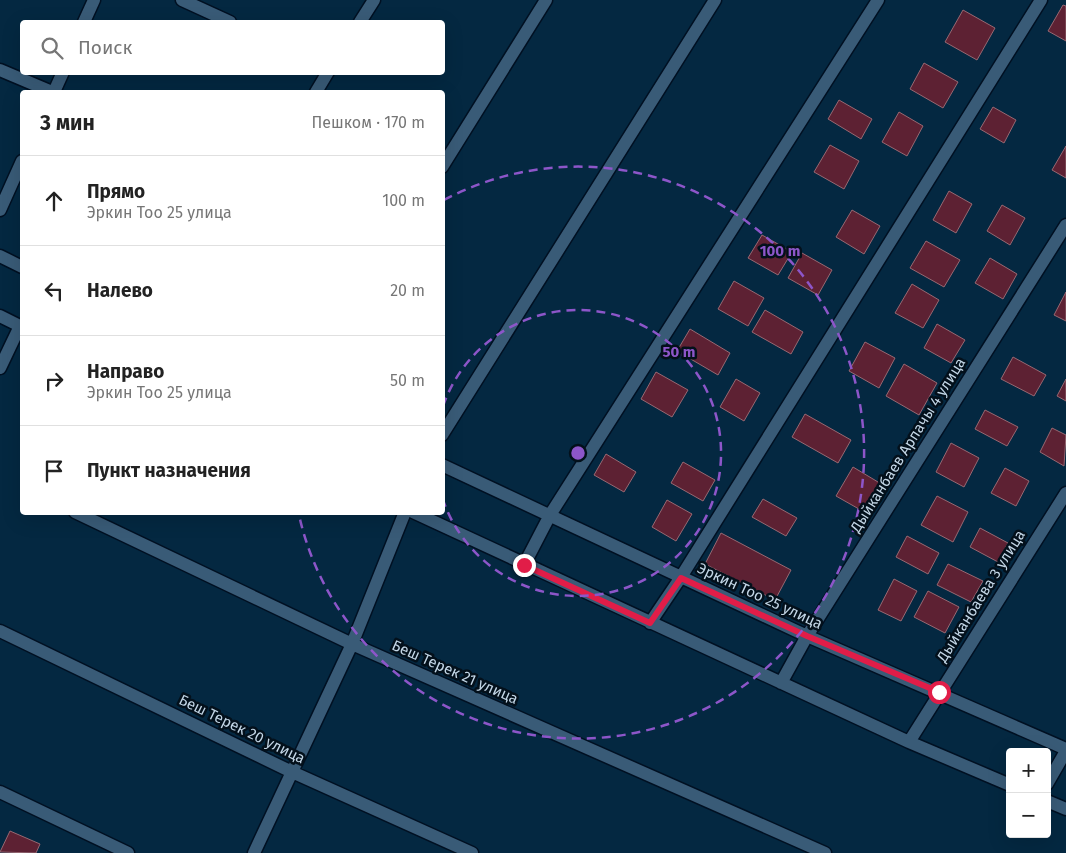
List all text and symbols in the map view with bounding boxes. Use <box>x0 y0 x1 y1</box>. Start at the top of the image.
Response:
search box <box>20 20 445 75</box>
icon: search <box>38 34 66 62</box>
text: Поиск <box>78 36 132 59</box>
text: 3 мин <box>40 110 95 136</box>
text: Пешком · 170 m <box>311 113 425 132</box>
text: Прямо <box>87 180 145 203</box>
icon: ahead <box>40 187 68 215</box>
text: 100 m <box>382 191 425 210</box>
text: Эркин Тоо 25 улица <box>87 203 232 222</box>
text: 100 m <box>760 242 800 260</box>
icon: left <box>40 277 68 305</box>
text: Налево <box>87 279 153 302</box>
text: 20 m <box>390 281 425 300</box>
text: 50 m <box>662 343 696 361</box>
street label: Дыйканбаев Арпачы 4 улица <box>846 354 969 537</box>
text: Направо <box>87 360 164 383</box>
icon: right <box>40 367 68 395</box>
text: 50 m <box>390 371 425 390</box>
text: Эркин Тоо 25 улица <box>87 383 232 402</box>
centre of rings <box>569 444 587 462</box>
icon: arrive <box>40 457 68 485</box>
text: Пункт назначения <box>87 459 251 482</box>
street label: Дыйканбаева 3 улица <box>932 527 1029 666</box>
route end <box>513 554 536 577</box>
street label: Эркин Тоо 25 улица <box>695 559 825 633</box>
street label: Беш Терек 21 улица <box>389 636 521 708</box>
route start <box>928 681 951 704</box>
street label: Беш Терек 20 улица <box>176 691 308 767</box>
map controls <box>1006 748 1051 838</box>
button: + <box>1006 748 1051 793</box>
button: − <box>1006 793 1051 838</box>

